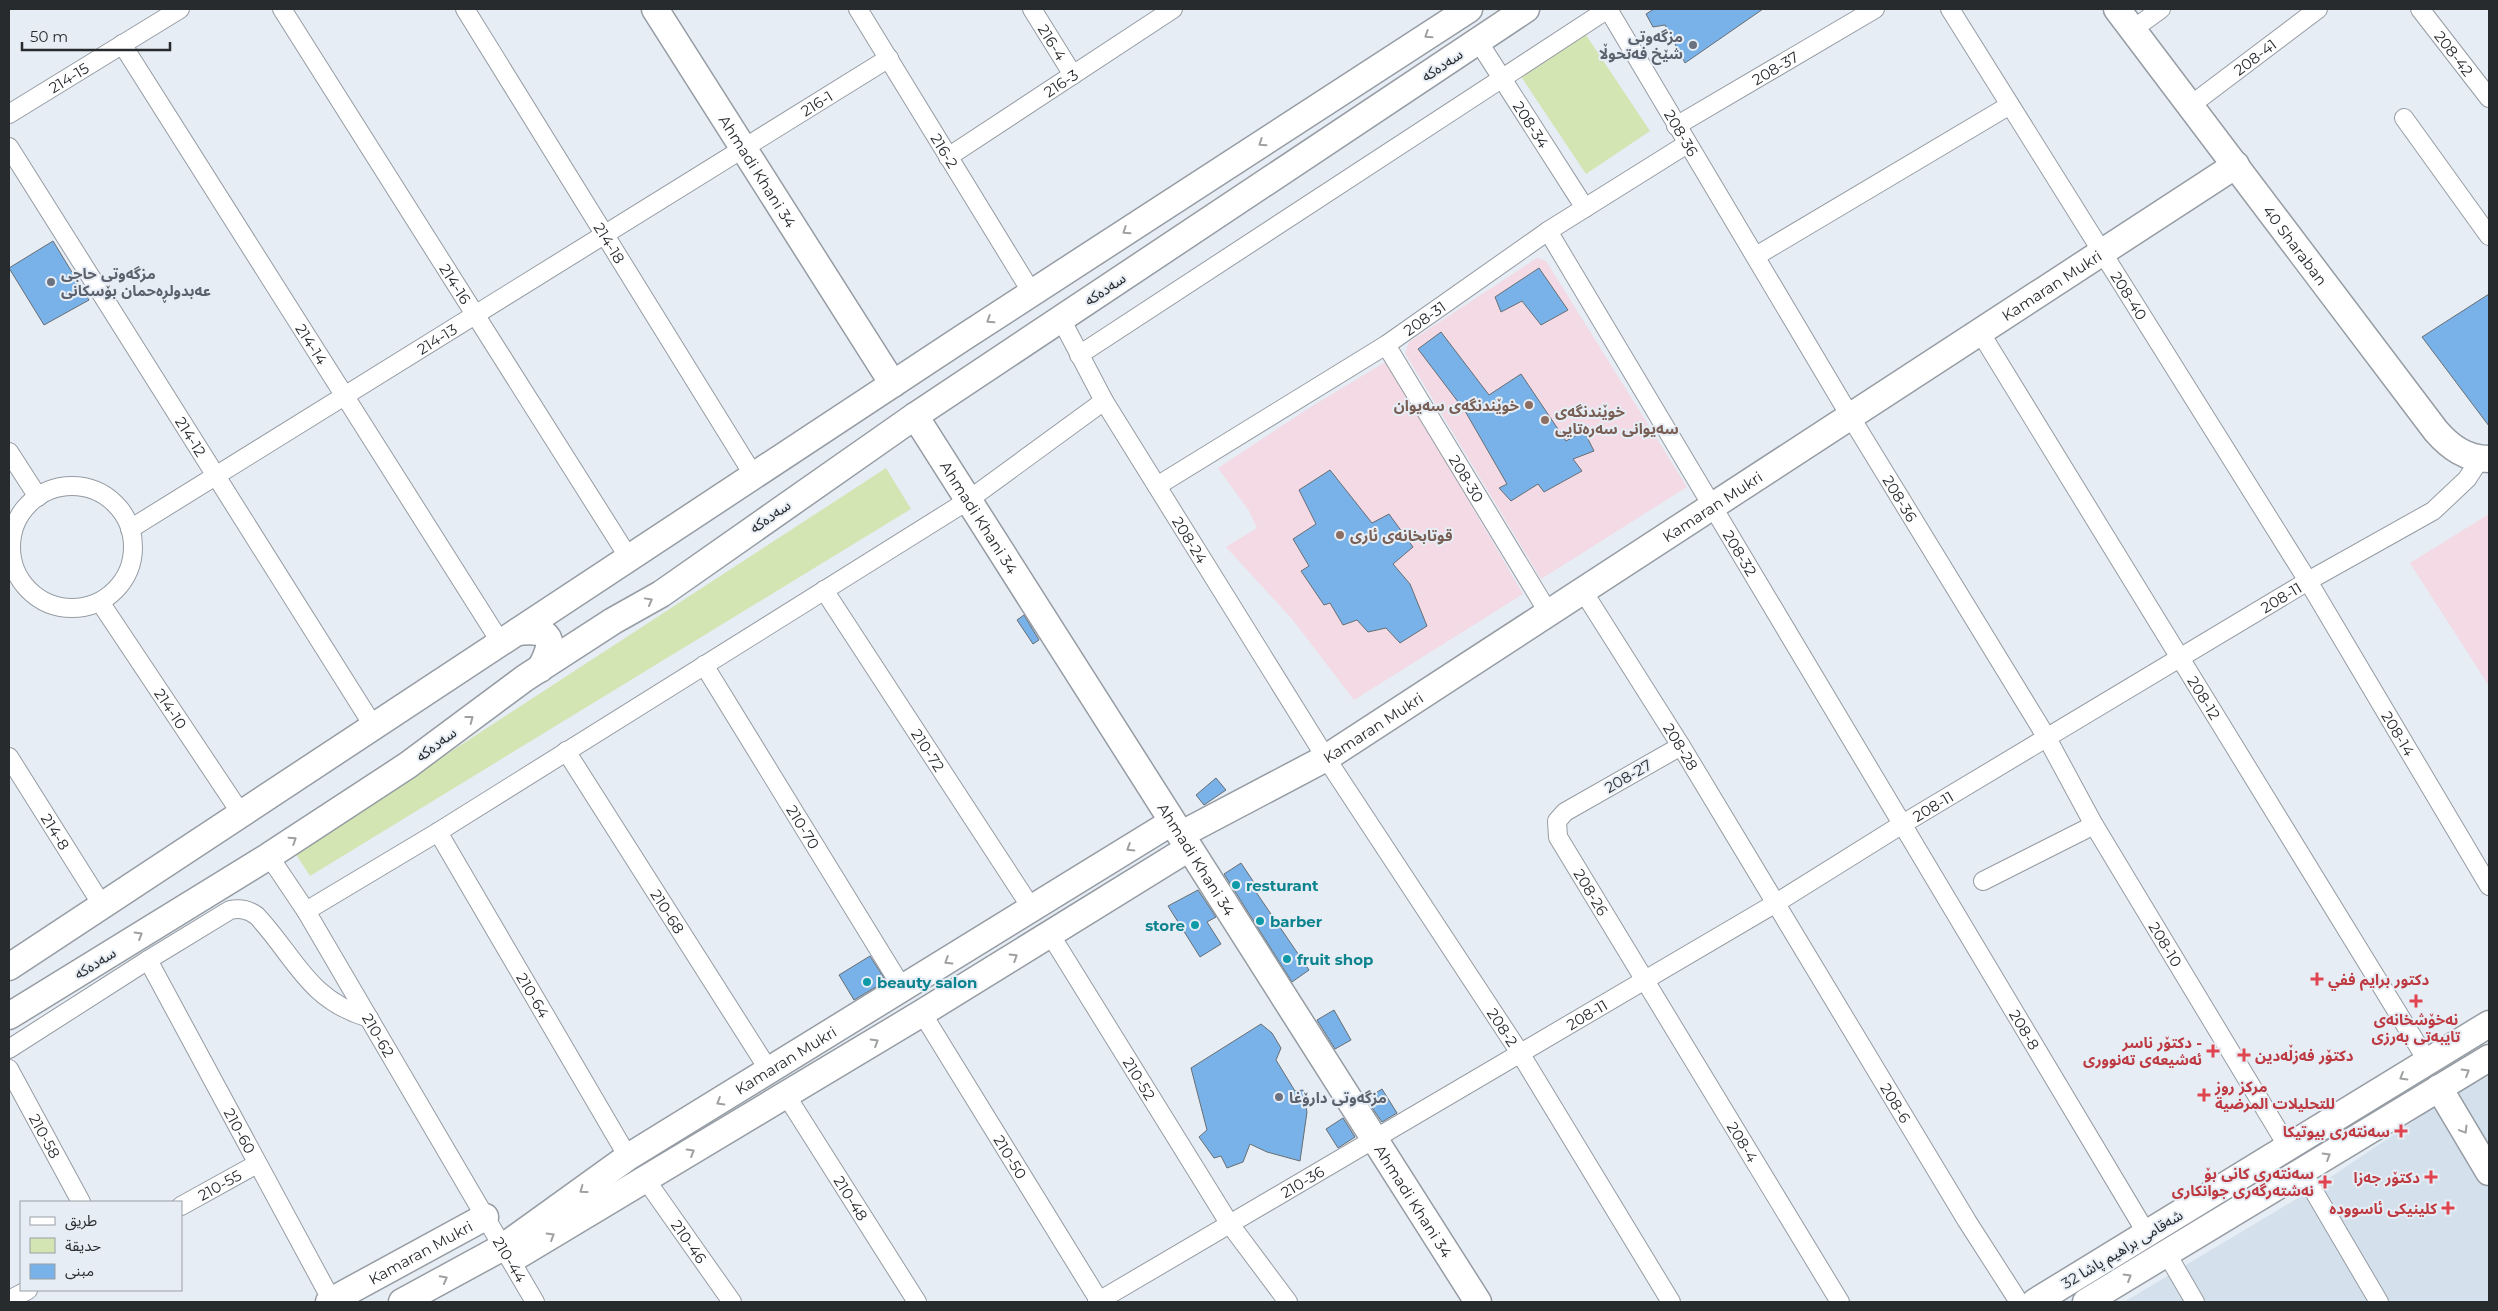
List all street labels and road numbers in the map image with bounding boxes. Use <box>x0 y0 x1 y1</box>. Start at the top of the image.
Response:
street label: 216-4 <box>1034 21 1071 64</box>
street label: 208-42 <box>2431 27 2478 80</box>
street label: 208-41 <box>2230 34 2280 79</box>
street label: سەدەکە <box>1418 44 1466 86</box>
street label: 208-37 <box>1749 47 1802 89</box>
street label: 214-15 <box>45 58 92 97</box>
street label: 216-3 <box>1040 65 1081 101</box>
street label: 216-1 <box>797 86 836 120</box>
street label: 208-34 <box>1509 97 1553 151</box>
street label: 208-36 <box>1660 106 1703 160</box>
street label: Ahmadi Khani 34 <box>715 111 801 231</box>
street label: 216-2 <box>927 130 963 171</box>
street label: 40 Sharaban <box>2259 201 2332 289</box>
street label: 214-18 <box>590 219 630 267</box>
street label: Kamaran Mukri <box>1998 246 2105 325</box>
street label: 214-16 <box>436 260 475 307</box>
street label: سەدەکە <box>1081 268 1129 310</box>
street label: 208-40 <box>2107 268 2152 323</box>
street label: 208-31 <box>1400 297 1449 339</box>
street label: 214-13 <box>413 319 460 358</box>
street label: 214-14 <box>292 320 332 368</box>
street label: 214-12 <box>172 413 211 460</box>
street label: 208-30 <box>1445 451 1489 506</box>
street label: Ahmadi Khani 34 <box>936 457 1022 577</box>
street label: Kamaran Mukri <box>1659 467 1766 546</box>
street label: 208-36 <box>1879 472 1922 525</box>
street label: سەدەکە <box>746 495 794 537</box>
street label: 208-24 <box>1169 513 1212 567</box>
street label: 208-32 <box>1719 526 1761 579</box>
street label: 208-11 <box>2257 578 2305 617</box>
street label: 208-12 <box>2184 672 2225 723</box>
street label: 214-10 <box>151 685 191 732</box>
street label: Kamaran Mukri <box>1319 688 1427 767</box>
street label: 208-14 <box>2378 708 2419 759</box>
street label: 208-28 <box>1659 720 1703 774</box>
street label: سەدەکە <box>412 723 460 765</box>
street label: 210-72 <box>908 725 949 775</box>
street label: 208-27 <box>1601 755 1655 797</box>
street label: 208-11 <box>1909 786 1957 825</box>
street label: Ahmadi Khani 34 <box>1154 799 1239 919</box>
street label: 210-70 <box>783 801 824 852</box>
street label: 214-8 <box>37 810 74 853</box>
street label: 208-26 <box>1570 865 1613 919</box>
street label: 210-68 <box>647 886 689 937</box>
street label: 208-10 <box>2145 918 2187 970</box>
street label: سەدەکە <box>71 943 120 983</box>
street label: 210-64 <box>513 969 554 1021</box>
street label: 208-11 <box>1563 995 1611 1034</box>
street label: 208-2 <box>1483 1004 1522 1050</box>
street label: 208-8 <box>2006 1006 2044 1053</box>
street label: 210-62 <box>358 1010 399 1060</box>
street label: Kamaran Mukri <box>731 1022 840 1098</box>
street label: 210-52 <box>1119 1054 1160 1103</box>
street label: 208-6 <box>1877 1080 1915 1126</box>
street label: 210-60 <box>220 1105 260 1157</box>
street label: 210-58 <box>25 1110 65 1161</box>
street label: 208-4 <box>1723 1118 1762 1166</box>
street label: 210-50 <box>990 1131 1031 1182</box>
street label: Ahmadi Khani 34 <box>1371 1141 1457 1261</box>
street label: 210-36 <box>1277 1161 1327 1202</box>
street label: 210-55 <box>194 1165 245 1204</box>
street label: 210-48 <box>830 1172 873 1224</box>
street label: شەقامی براهیم پاشا 32 <box>2058 1205 2187 1295</box>
street label: Kamaran Mukri <box>365 1216 476 1288</box>
street label: 210-46 <box>667 1216 711 1267</box>
street label: 210-44 <box>489 1233 531 1286</box>

